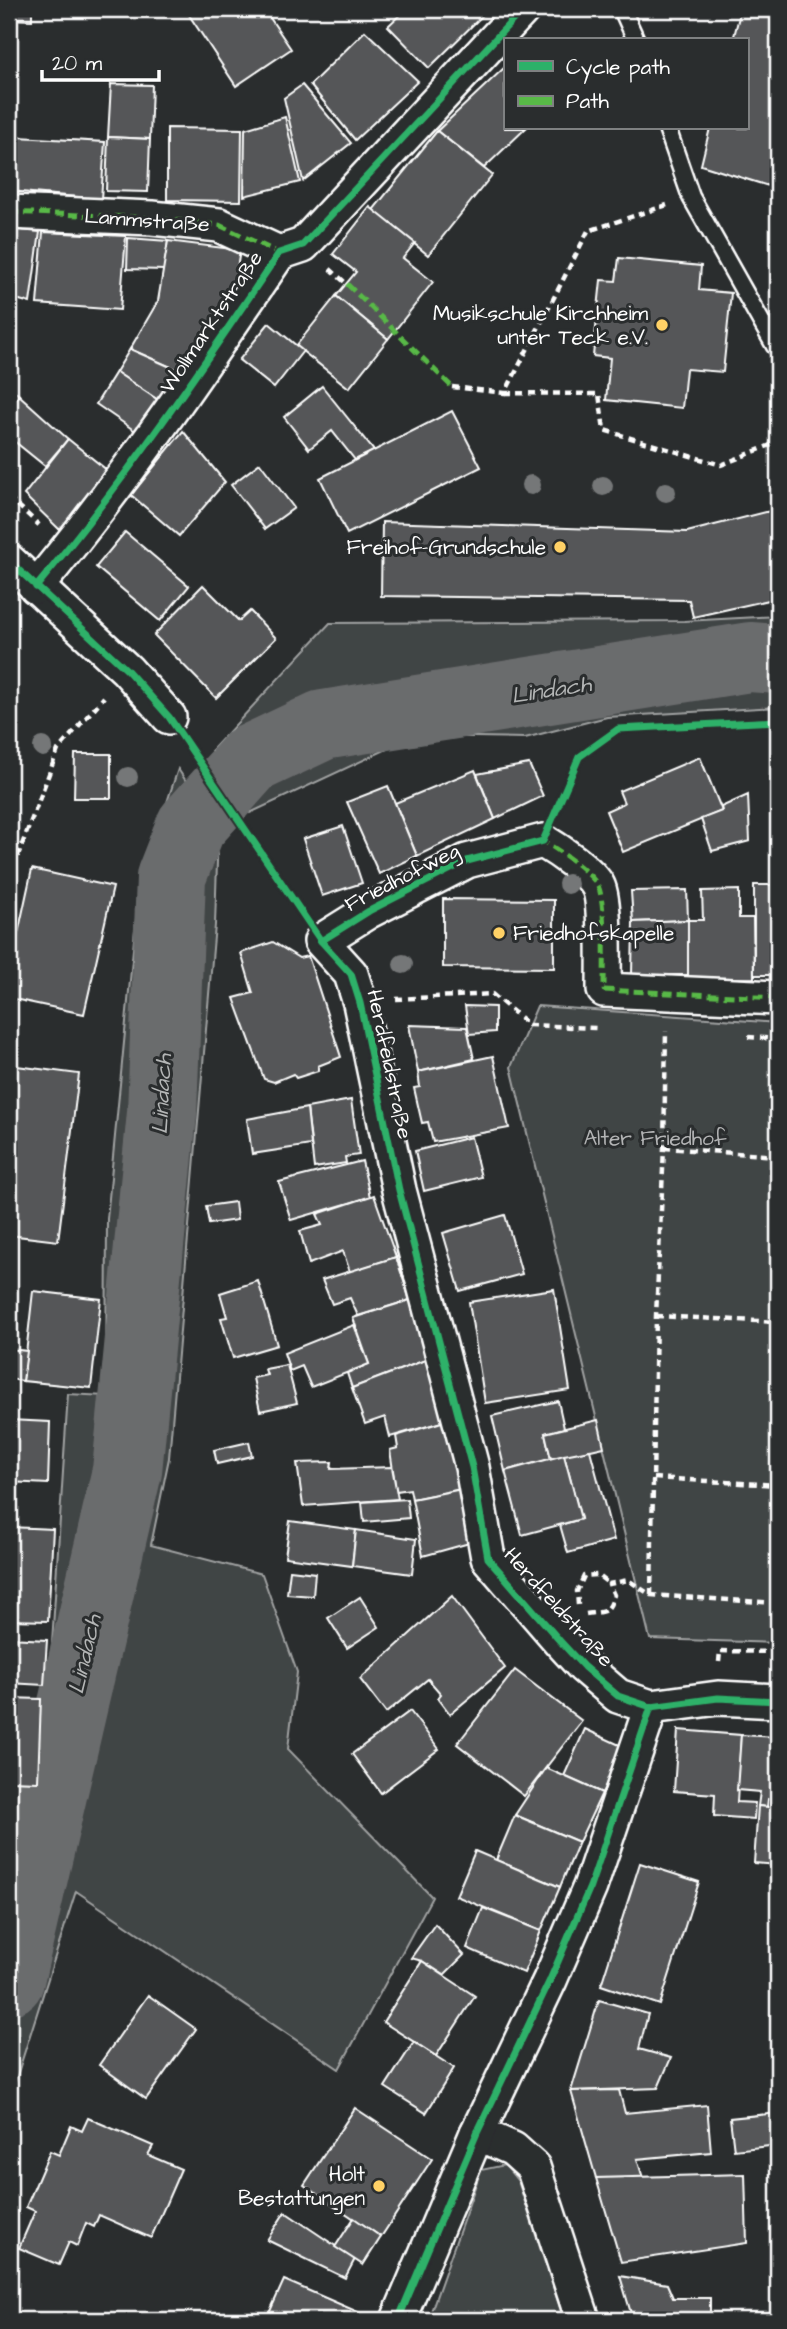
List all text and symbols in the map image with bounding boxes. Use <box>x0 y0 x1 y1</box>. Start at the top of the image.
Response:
scale bar <box>42 38 159 82</box>
legend <box>504 38 748 130</box>
text: 20 m <box>52 49 103 78</box>
text: Cycle path <box>566 53 671 84</box>
text: Path <box>566 87 610 116</box>
street label: Lammstraße <box>83 202 211 239</box>
street label: Wollmarktstraße <box>153 245 270 399</box>
place label: Musikschule Kirchheim unter Teck e.V. <box>433 299 649 352</box>
marker: Musikschule Kirchheim unter Teck e.V. <box>654 317 670 333</box>
place label: Freihof-Grundschule <box>347 533 546 562</box>
marker: Freihof-Grundschule <box>552 539 568 555</box>
water label: Lindach <box>509 668 595 712</box>
street label: Friedhofweg <box>340 836 466 921</box>
place label: Friedhofskapelle <box>513 919 674 949</box>
marker: Friedhofskapelle <box>491 925 507 941</box>
street label: Herdfeldstraße <box>360 987 419 1141</box>
water label: Lindach <box>144 1051 180 1135</box>
park label: Alter Friedhof <box>584 1124 727 1153</box>
street label: Herdfeldstraße <box>497 1541 620 1673</box>
water label: Lindach <box>60 1610 110 1697</box>
place label: Holt Bestattungen <box>238 2160 366 2215</box>
marker: Holt Bestattungen <box>371 2178 387 2194</box>

